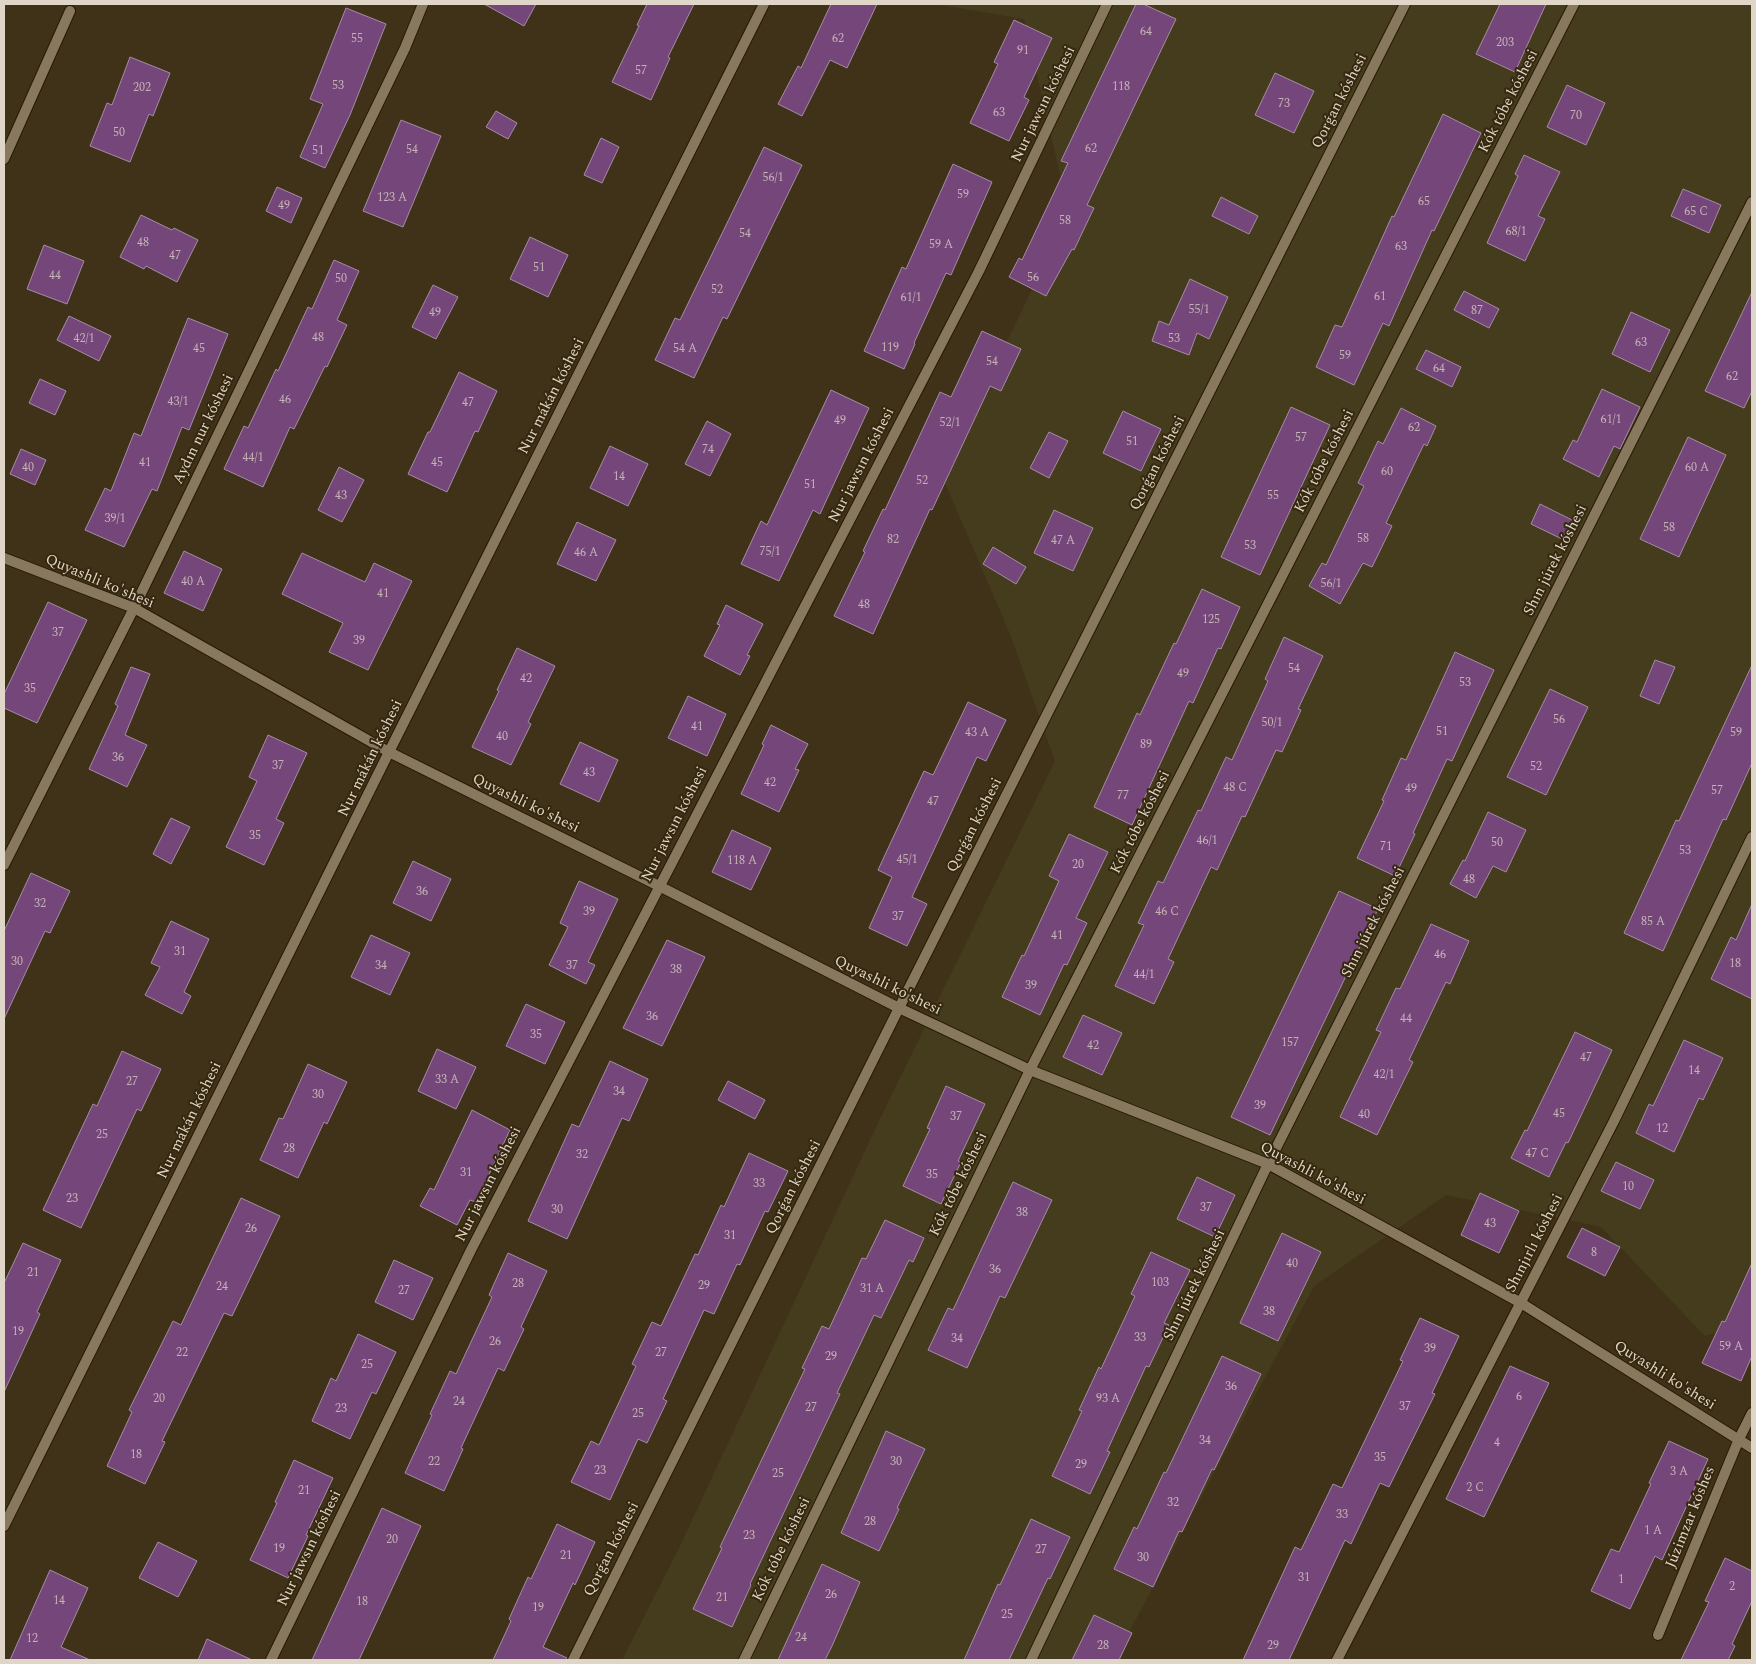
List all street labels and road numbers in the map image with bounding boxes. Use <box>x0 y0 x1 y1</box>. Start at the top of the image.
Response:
street label: Nur jawsın kóshesi <box>1005 42 1081 166</box>
street label: Kók tóbe kóshesi <box>1472 45 1544 157</box>
street label: Qorǵan kóshesi <box>1305 50 1373 152</box>
street label: Nur mákán kóshesi <box>512 334 590 458</box>
street label: Aydın nur kóshesi <box>166 370 240 488</box>
street label: Nur jawsın kóshesi <box>822 403 900 527</box>
street label: Kók tóbe kóshesi <box>1288 405 1360 517</box>
street label: Qorǵan kóshesi <box>1123 412 1191 514</box>
street label: Shın júrek kóshesi <box>1517 500 1593 620</box>
street label: Quyashli ko'shesi <box>42 548 158 614</box>
street label: Nur mákán kóshesi <box>332 695 408 821</box>
street label: Nur jawsın kóshesi <box>635 762 713 886</box>
street label: Kók tóbe kóshesi <box>1104 766 1176 878</box>
street label: Quyashli ko'shesi <box>469 767 583 839</box>
street label: Qorǵan kóshesi <box>940 774 1008 876</box>
street label: Shın júrek kóshesi <box>1335 862 1411 982</box>
street label: Quyashli ko'shesi <box>831 949 945 1021</box>
street label: Nur mákán kóshesi <box>151 1057 227 1183</box>
street label: Nur jawsın kóshesi <box>449 1122 527 1246</box>
street label: Kók tóbe kóshesi <box>923 1128 993 1240</box>
street label: Quyashli ko'shesi <box>1256 1135 1370 1211</box>
street label: Qorǵan kóshesi <box>759 1136 827 1238</box>
street label: Shınjırlı kóshesi <box>1499 1190 1569 1296</box>
street label: Shın júrek kóshesi <box>1157 1225 1231 1345</box>
street label: Quyashli ko'shesi <box>1609 1334 1721 1416</box>
street label: Júzimzar kóshes <box>1659 1463 1721 1571</box>
street label: Nur jawsın kóshesi <box>271 1486 347 1610</box>
street label: Kók tóbe kóshesi <box>746 1493 816 1605</box>
street label: Qorǵan kóshesi <box>577 1498 645 1600</box>

